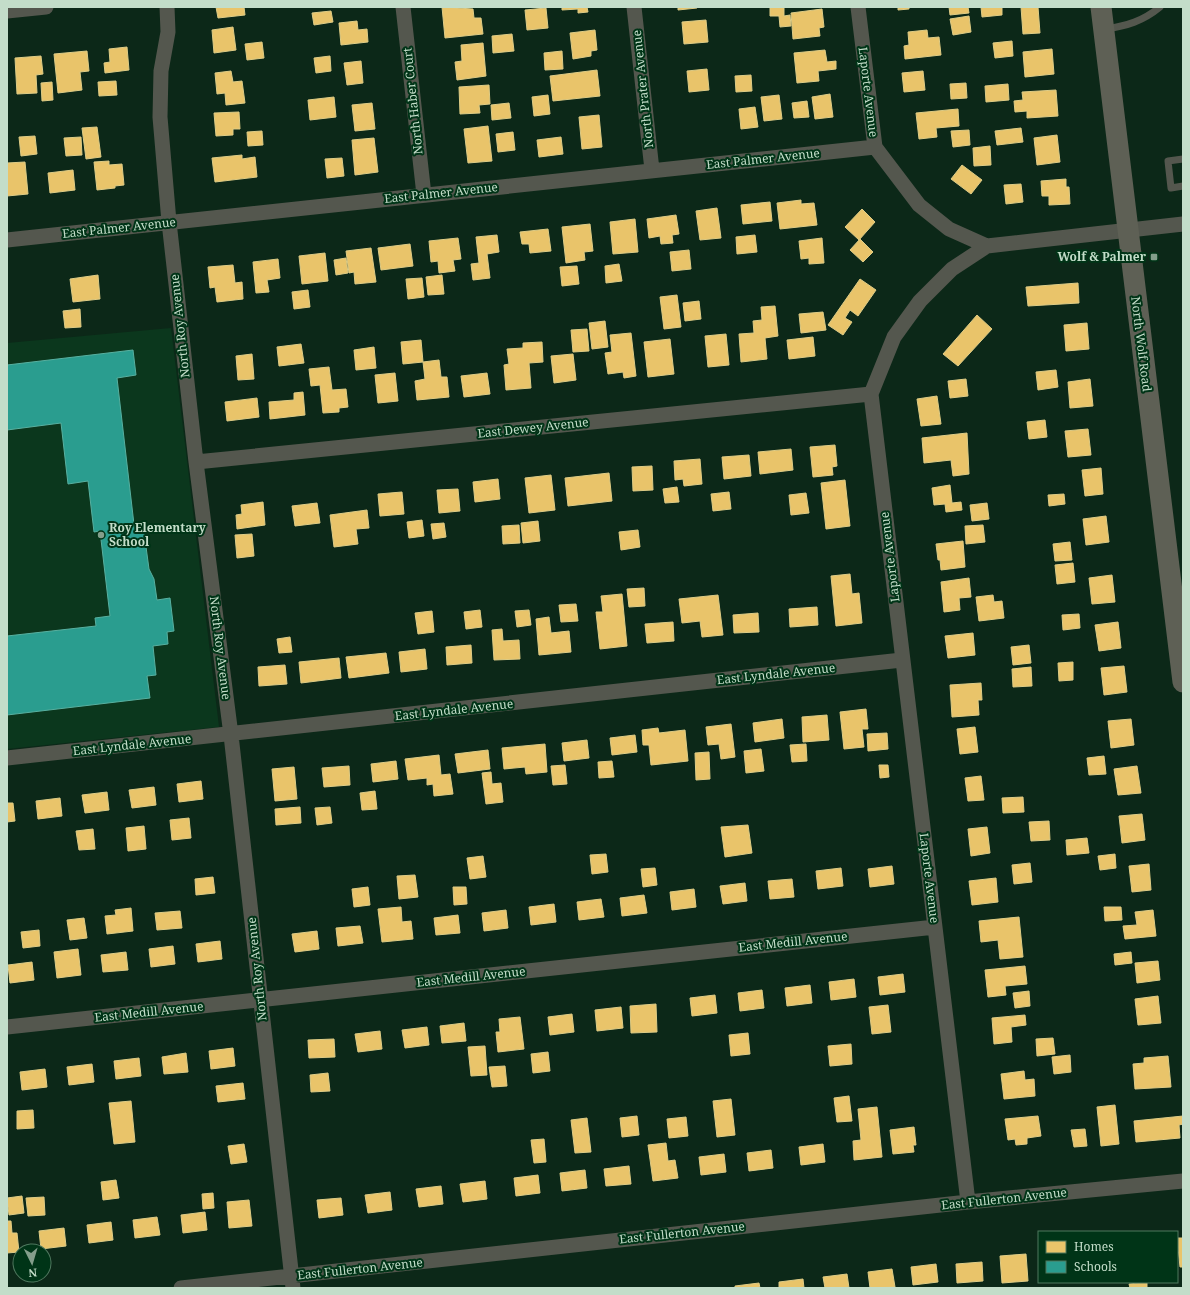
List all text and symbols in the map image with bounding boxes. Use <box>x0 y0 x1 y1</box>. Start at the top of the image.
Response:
street label: North Prater Avenue <box>628 29 657 149</box>
street label: Laporte Avenue <box>855 46 882 138</box>
street label: North Haber Court <box>398 47 427 155</box>
street label: East Palmer Avenue <box>705 144 821 173</box>
street label: East Palmer Avenue <box>383 178 499 207</box>
street label: East Palmer Avenue <box>61 213 177 242</box>
place label: Wolf & Palmer <box>1058 248 1147 265</box>
marker: Wolf & Palmer <box>1149 252 1159 262</box>
street label: North Roy Avenue <box>166 273 193 379</box>
street label: North Wolf Road <box>1127 295 1156 393</box>
street label: East Dewey Avenue <box>477 413 589 442</box>
street label: Laporte Avenue <box>876 511 903 603</box>
place label: Roy Elementary School <box>109 519 206 550</box>
marker: Roy Elementary School <box>96 530 106 540</box>
street label: North Roy Avenue <box>206 595 235 701</box>
street label: East Lyndale Avenue <box>716 659 836 688</box>
street label: East Lyndale Avenue <box>394 695 514 724</box>
street label: East Lyndale Avenue <box>72 730 192 759</box>
street label: Laporte Avenue <box>916 832 943 924</box>
street label: North Roy Avenue <box>243 916 270 1022</box>
street label: East Medill Avenue <box>738 927 848 956</box>
street label: East Medill Avenue <box>416 962 526 991</box>
street label: East Medill Avenue <box>94 997 204 1026</box>
street label: East Fullerton Avenue <box>940 1183 1068 1214</box>
street label: East Fullerton Avenue <box>618 1217 746 1248</box>
legend <box>1038 1231 1178 1283</box>
text: Homes <box>1074 1238 1114 1255</box>
north arrow <box>12 1243 52 1283</box>
street label: East Fullerton Avenue <box>296 1253 424 1284</box>
text: Schools <box>1074 1258 1117 1275</box>
text: N <box>28 1266 38 1281</box>

